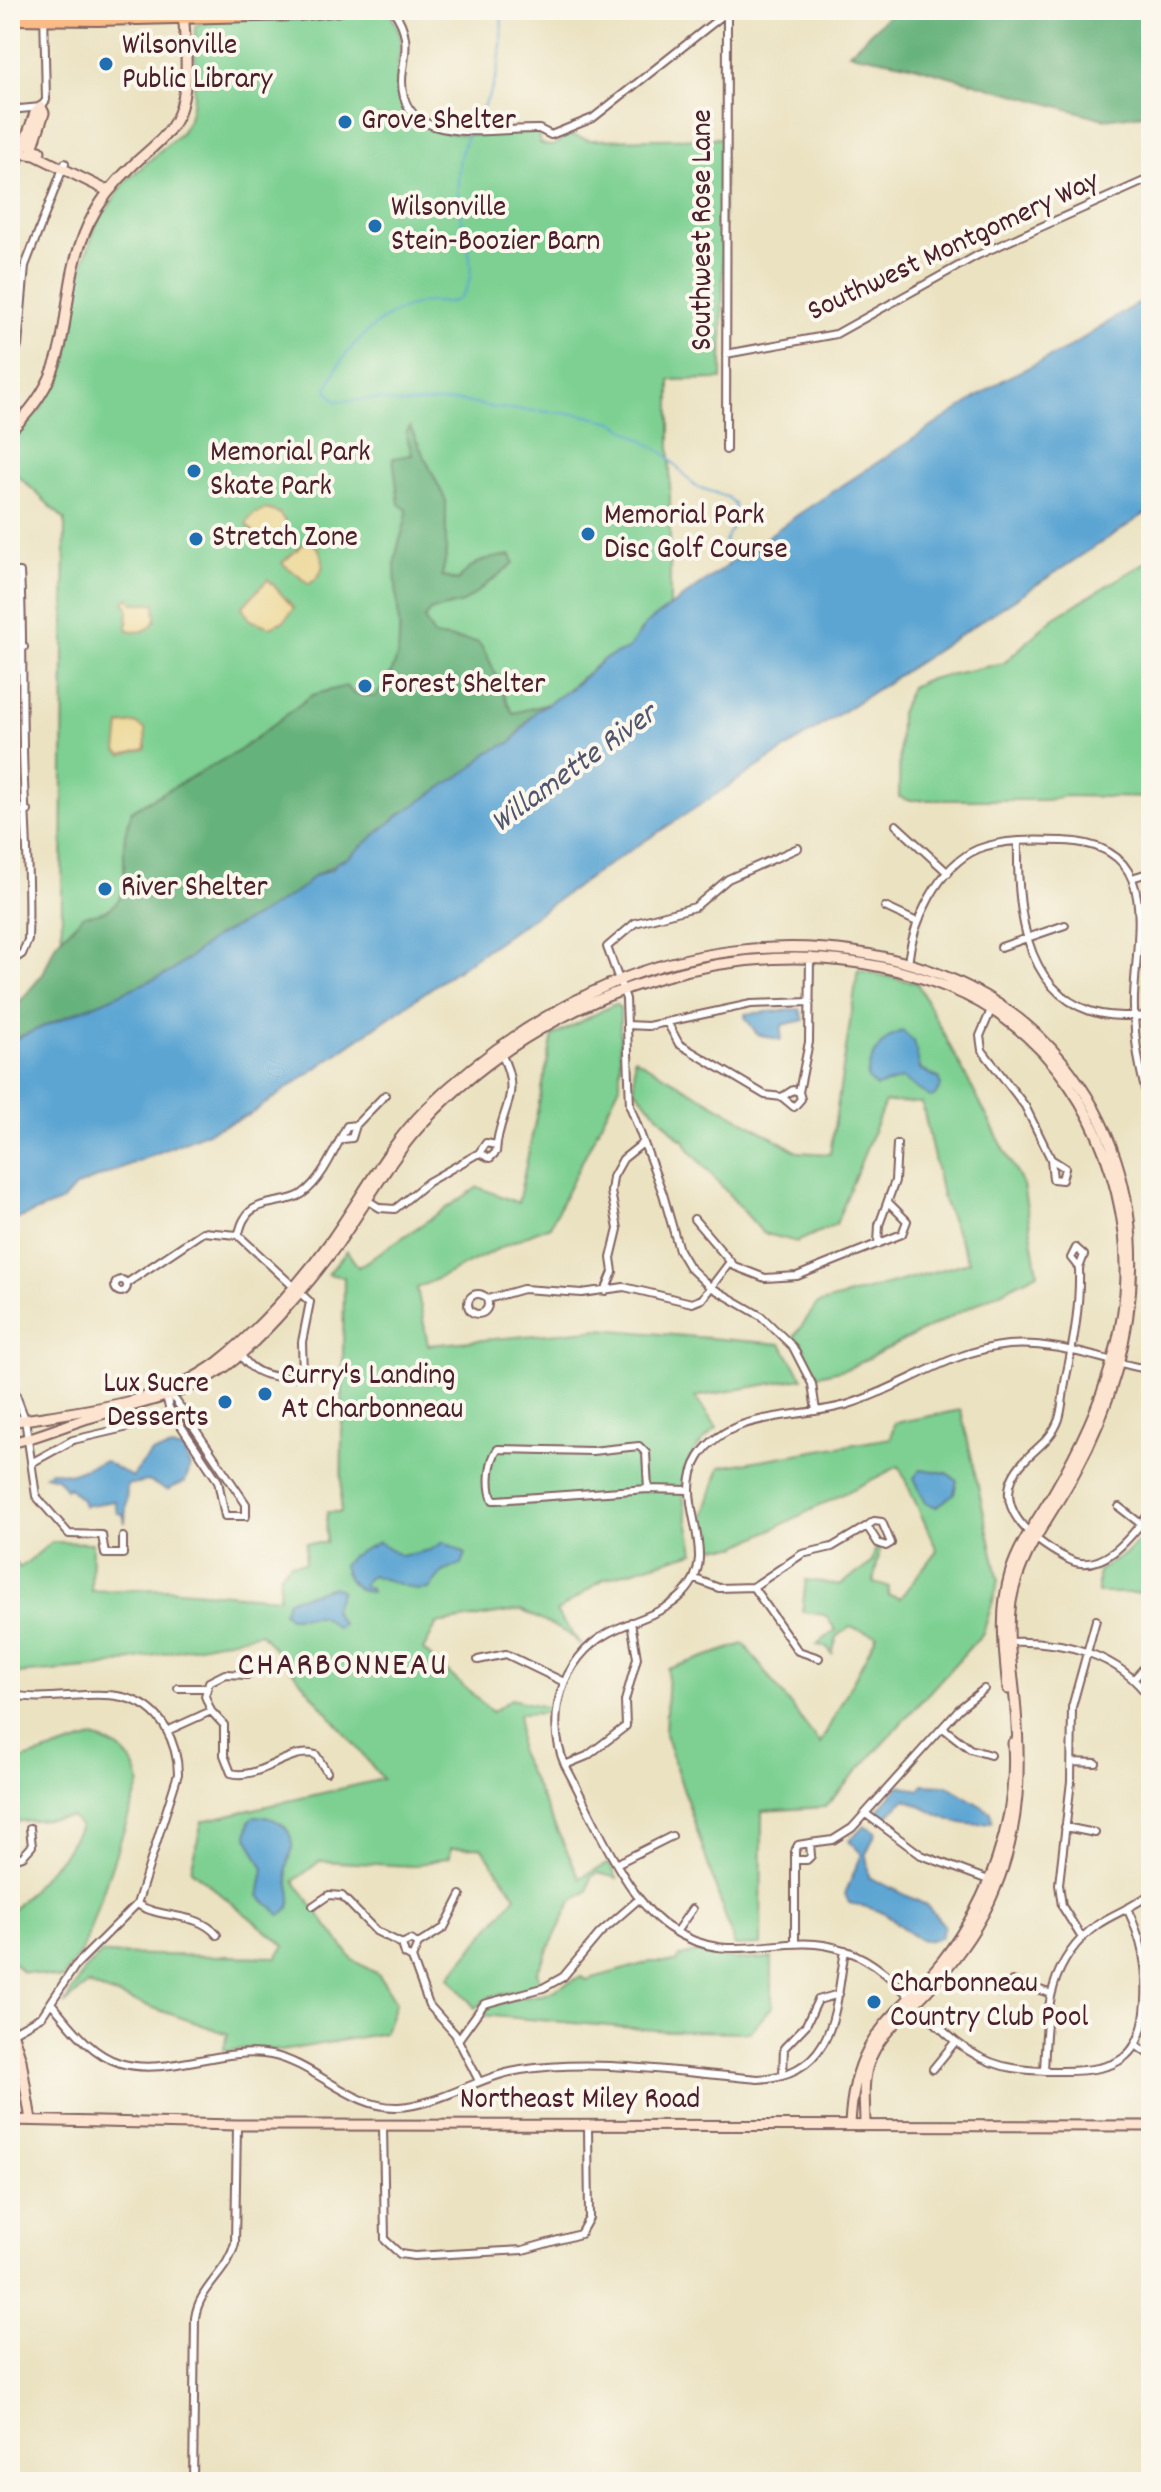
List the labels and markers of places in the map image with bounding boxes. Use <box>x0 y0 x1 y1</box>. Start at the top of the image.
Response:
place label: Wilsonville Public Library <box>122 26 273 103</box>
marker: Wilsonville Public Library <box>97 55 115 73</box>
place label: Grove Shelter <box>361 101 516 144</box>
marker: Grove Shelter <box>336 113 354 131</box>
place label: Wilsonville Stein-Boozier Barn <box>391 188 600 265</box>
marker: Wilsonville Stein-Boozier Barn <box>366 217 384 235</box>
place label: Memorial Park Skate Park <box>210 433 371 510</box>
marker: Memorial Park Skate Park <box>185 462 203 480</box>
place label: Memorial Park Disc Golf Course <box>604 496 788 573</box>
place label: Stretch Zone <box>212 518 358 561</box>
marker: Memorial Park Disc Golf Course <box>579 525 597 543</box>
marker: Stretch Zone <box>187 530 205 548</box>
place label: Forest Shelter <box>381 665 545 708</box>
marker: Forest Shelter <box>356 677 374 695</box>
place label: River Shelter <box>121 868 268 911</box>
marker: River Shelter <box>96 880 114 898</box>
place label: Curry's Landing At Charbonneau <box>281 1356 463 1433</box>
place label: Lux Sucre Desserts <box>103 1364 209 1441</box>
marker: Curry's Landing At Charbonneau <box>256 1385 274 1403</box>
marker: Lux Sucre Desserts <box>216 1393 234 1411</box>
place label: Charbonneau Country Club Pool <box>890 1964 1088 2041</box>
marker: Charbonneau Country Club Pool <box>865 1993 883 2011</box>

